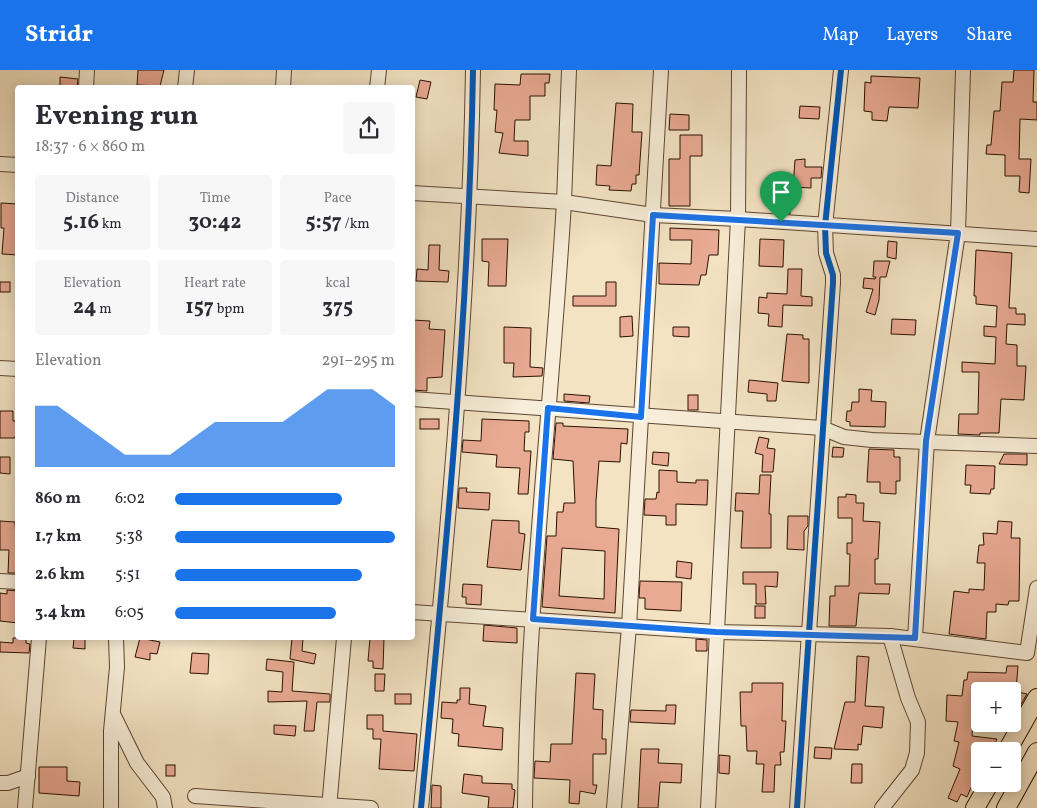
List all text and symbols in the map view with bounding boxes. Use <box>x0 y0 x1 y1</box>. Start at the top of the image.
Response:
text: Stridr <box>25 18 93 52</box>
text: Map <box>822 23 858 48</box>
text: Layers <box>886 23 938 48</box>
text: Share <box>966 23 1012 48</box>
text: Evening run <box>35 97 199 136</box>
button: share <box>343 102 395 154</box>
text: 18:37 · 6 × 860 m <box>35 136 145 158</box>
pin <box>760 171 802 222</box>
icon: arrive <box>767 178 795 206</box>
text: Distance <box>66 189 119 208</box>
text: Time <box>200 189 230 208</box>
text: Pace <box>324 189 352 208</box>
text: 5.16 <box>63 208 99 237</box>
text: 30:42 <box>189 208 241 237</box>
text: 5:57 <box>306 208 342 237</box>
text: km <box>99 215 122 234</box>
text: /km <box>342 215 370 234</box>
text: Elevation <box>63 274 121 293</box>
text: Heart rate <box>184 274 246 293</box>
text: kcal <box>325 274 350 293</box>
text: 24 <box>73 293 96 322</box>
text: 157 <box>185 293 214 322</box>
text: 375 <box>322 293 353 322</box>
text: m <box>96 300 112 319</box>
text: bpm <box>214 300 245 319</box>
text: Elevation <box>35 350 102 372</box>
text: 291–295 m <box>322 350 395 372</box>
text: 860 m <box>35 488 81 510</box>
text: 6:02 <box>115 488 145 510</box>
text: 1.7 km <box>35 526 82 548</box>
text: 5:38 <box>115 526 143 548</box>
text: 2.6 km <box>35 564 85 586</box>
text: 5:51 <box>115 564 140 586</box>
text: 3.4 km <box>35 602 86 624</box>
text: 6:05 <box>115 602 144 624</box>
map controls <box>971 682 1021 792</box>
button: + <box>971 682 1021 732</box>
button: − <box>971 742 1021 792</box>

